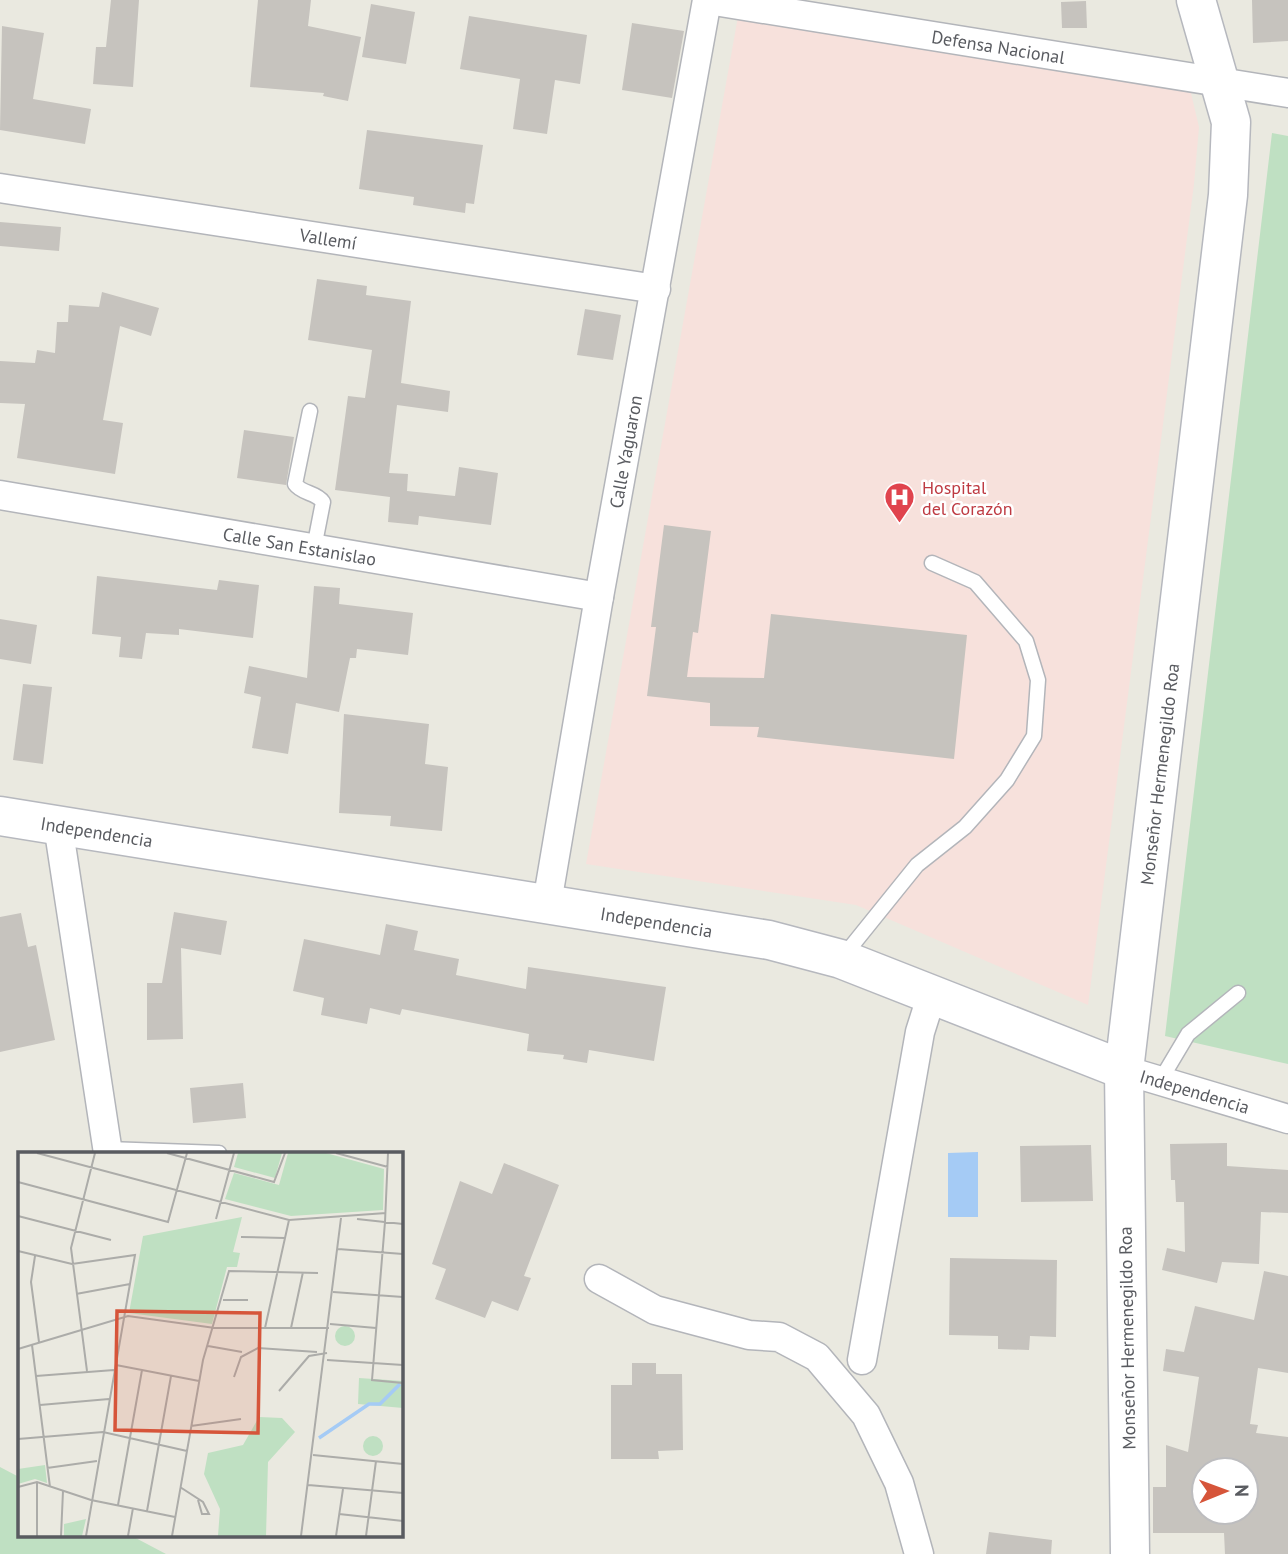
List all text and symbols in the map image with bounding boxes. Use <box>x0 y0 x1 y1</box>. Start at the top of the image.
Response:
street label: Defensa Nacional <box>930 25 1067 69</box>
street label: Vallemí <box>297 223 358 254</box>
street label: Calle Yaguaron <box>604 393 647 510</box>
place label: Hospital del Corazón <box>922 476 1013 520</box>
hospital icon: Hospital del Corazón <box>882 480 916 524</box>
street label: Calle San Estanislao <box>221 522 378 570</box>
street label: Monseñor Hermenegildo Roa <box>1135 662 1184 886</box>
street label: Independencia <box>39 811 155 852</box>
street label: Independencia <box>599 901 714 942</box>
street label: Independencia <box>1137 1064 1252 1118</box>
inset map <box>18 1152 402 1536</box>
street label: Monseñor Hermenegildo Roa <box>1114 1226 1140 1450</box>
north arrow <box>1190 1456 1260 1526</box>
text: N <box>1230 1484 1254 1497</box>

